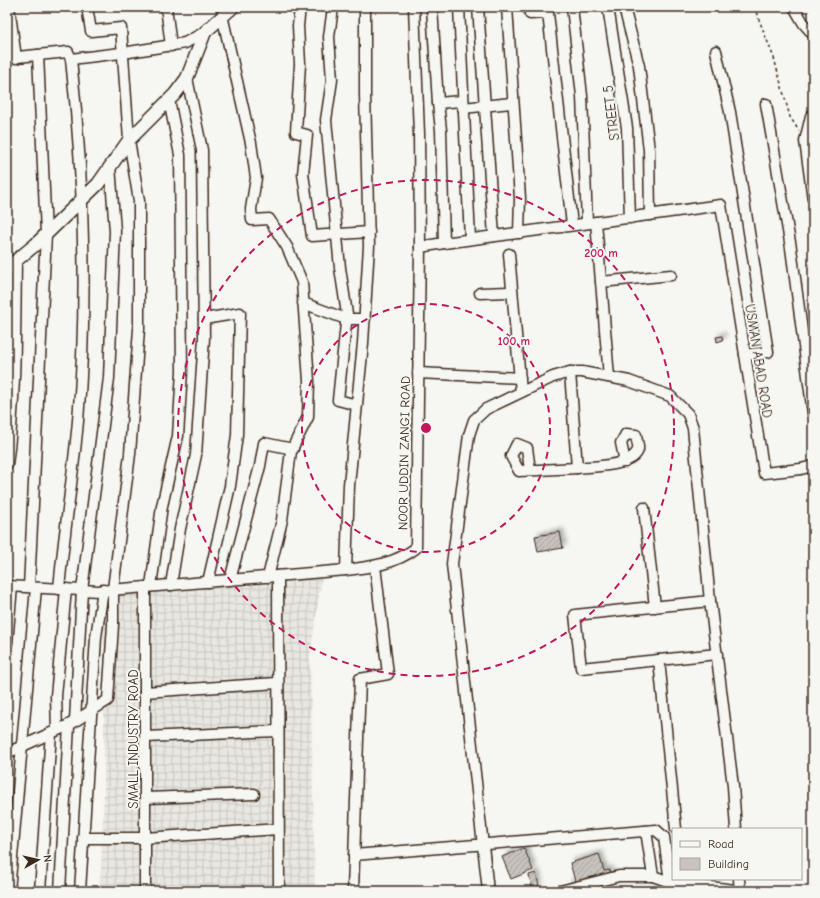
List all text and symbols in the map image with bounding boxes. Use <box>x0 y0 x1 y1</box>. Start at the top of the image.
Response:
street label: STREET 5 <box>600 85 622 141</box>
text: 200 m <box>584 246 618 260</box>
street label: USMAN ABAD ROAD <box>743 303 775 419</box>
text: 100 m <box>498 334 530 348</box>
street label: NOOR UDDIN ZANGI ROAD <box>395 376 413 530</box>
centre of rings <box>419 421 433 435</box>
street label: SMALL INDUSTRY ROAD <box>126 669 141 809</box>
legend <box>672 828 802 880</box>
text: Road <box>708 837 734 851</box>
north arrow <box>18 840 58 880</box>
text: N <box>40 854 54 863</box>
text: Building <box>708 857 749 871</box>

